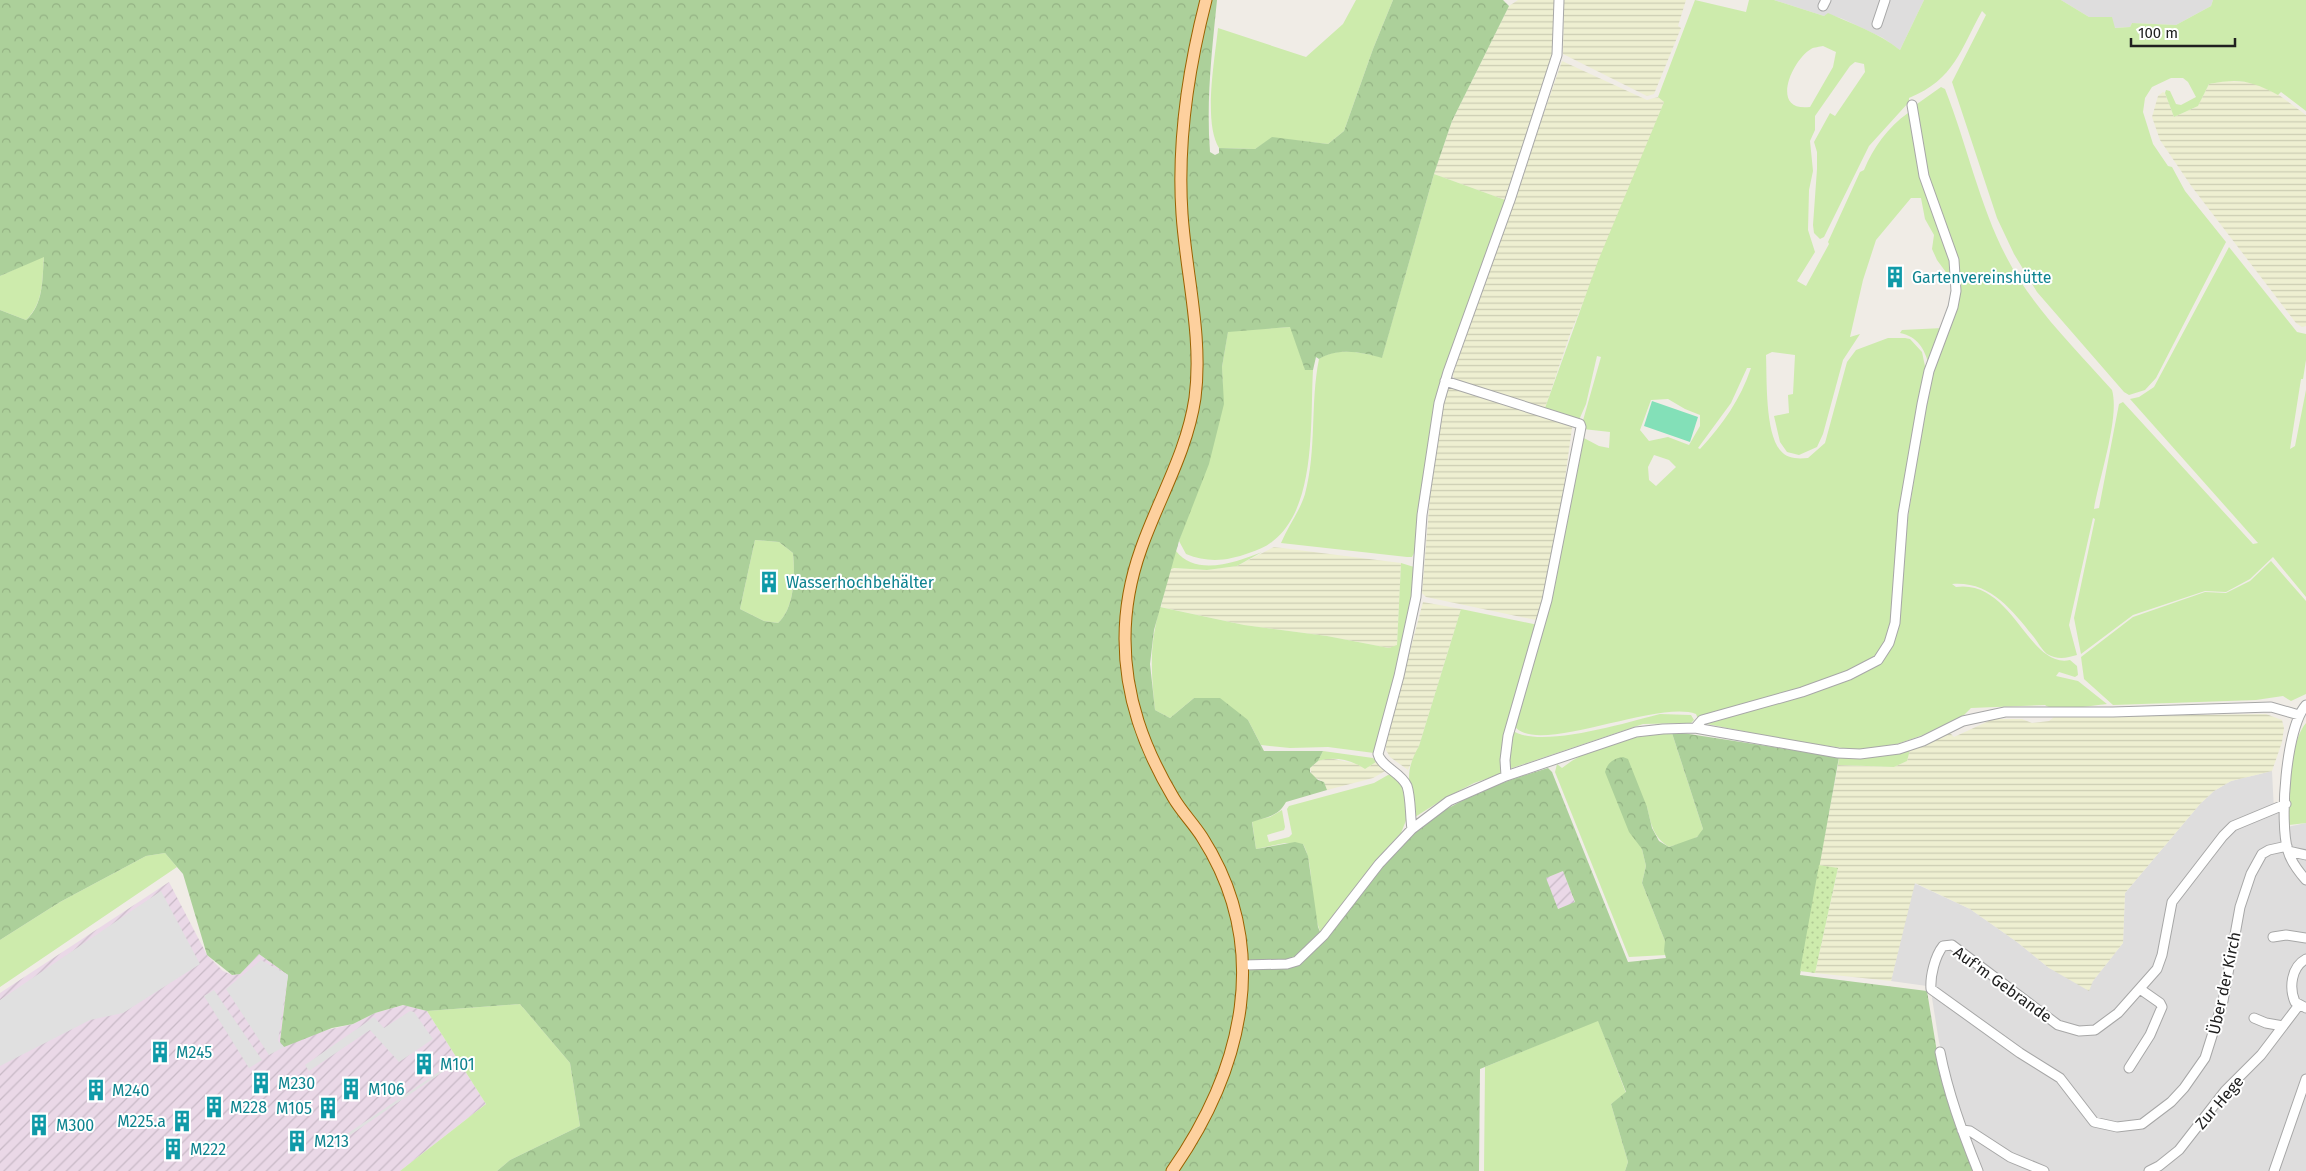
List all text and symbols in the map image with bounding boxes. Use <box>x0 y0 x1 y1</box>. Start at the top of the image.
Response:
scale bar <box>2131 15 2235 47</box>
text: 100 m <box>2138 24 2178 42</box>
building icon: Gartenvereinshütte <box>1882 264 1908 290</box>
place label: Gartenvereinshütte <box>1912 268 2052 287</box>
building icon: Wasserhochbehälter <box>756 569 782 595</box>
place label: Wasserhochbehälter <box>786 573 935 592</box>
street label: Über der Kirch <box>2204 930 2245 1036</box>
street label: Auf'm Gebrande <box>1950 942 2056 1026</box>
building icon: M245 <box>147 1039 173 1065</box>
place label: M245 <box>176 1043 212 1062</box>
building icon: M101 <box>411 1051 437 1077</box>
place label: M101 <box>440 1055 475 1074</box>
building icon: M230 <box>248 1070 274 1096</box>
street label: Zur Hege <box>2191 1072 2248 1133</box>
place label: M230 <box>278 1074 315 1093</box>
building icon: M106 <box>338 1076 364 1102</box>
building icon: M240 <box>83 1077 109 1103</box>
place label: M106 <box>368 1080 405 1099</box>
place label: M240 <box>112 1081 149 1100</box>
building icon: M228 <box>201 1094 227 1120</box>
building icon: M105 <box>315 1095 341 1121</box>
place label: M228 <box>230 1098 267 1117</box>
place label: M105 <box>276 1099 312 1118</box>
building icon: M225.a <box>169 1108 195 1134</box>
building icon: M300 <box>26 1112 52 1138</box>
place label: M225.a <box>117 1112 166 1131</box>
place label: M300 <box>56 1116 94 1135</box>
building icon: M213 <box>284 1128 310 1154</box>
place label: M213 <box>314 1132 349 1151</box>
building icon: M222 <box>160 1136 186 1162</box>
place label: M222 <box>190 1140 226 1159</box>

